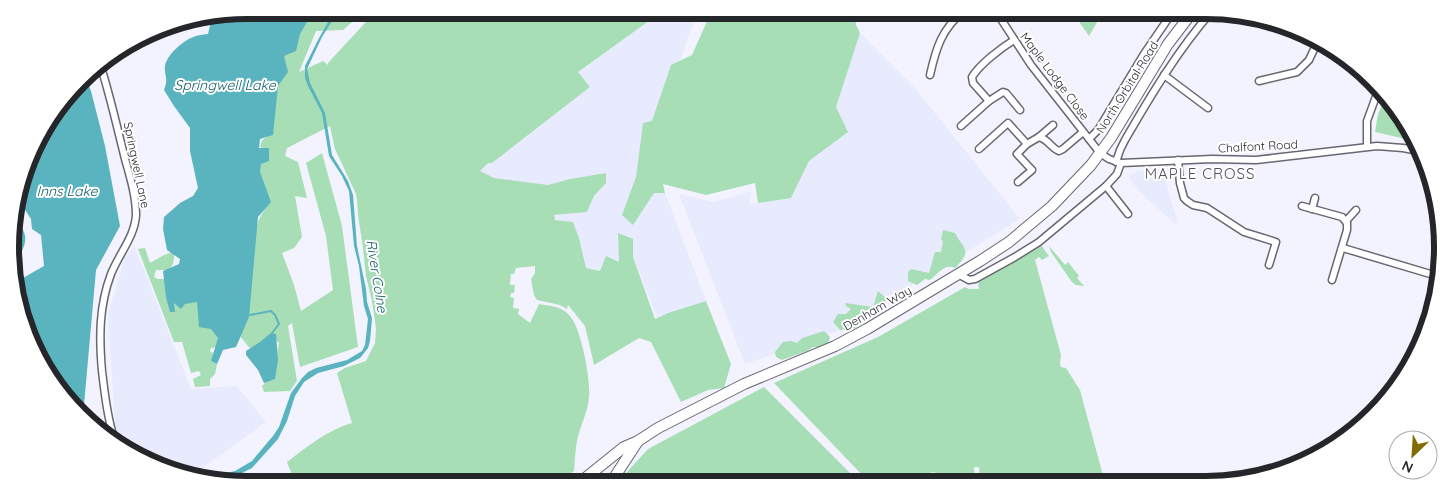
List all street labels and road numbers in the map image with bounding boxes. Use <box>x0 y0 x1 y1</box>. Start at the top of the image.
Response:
street label: Maple Lodge Close <box>1017 29 1093 123</box>
street label: North Orbital Road <box>1093 38 1161 136</box>
street label: Springwell Lane <box>121 121 153 210</box>
street label: Chalfont Road <box>1218 136 1298 156</box>
street label: Denham Way <box>840 282 914 334</box>

